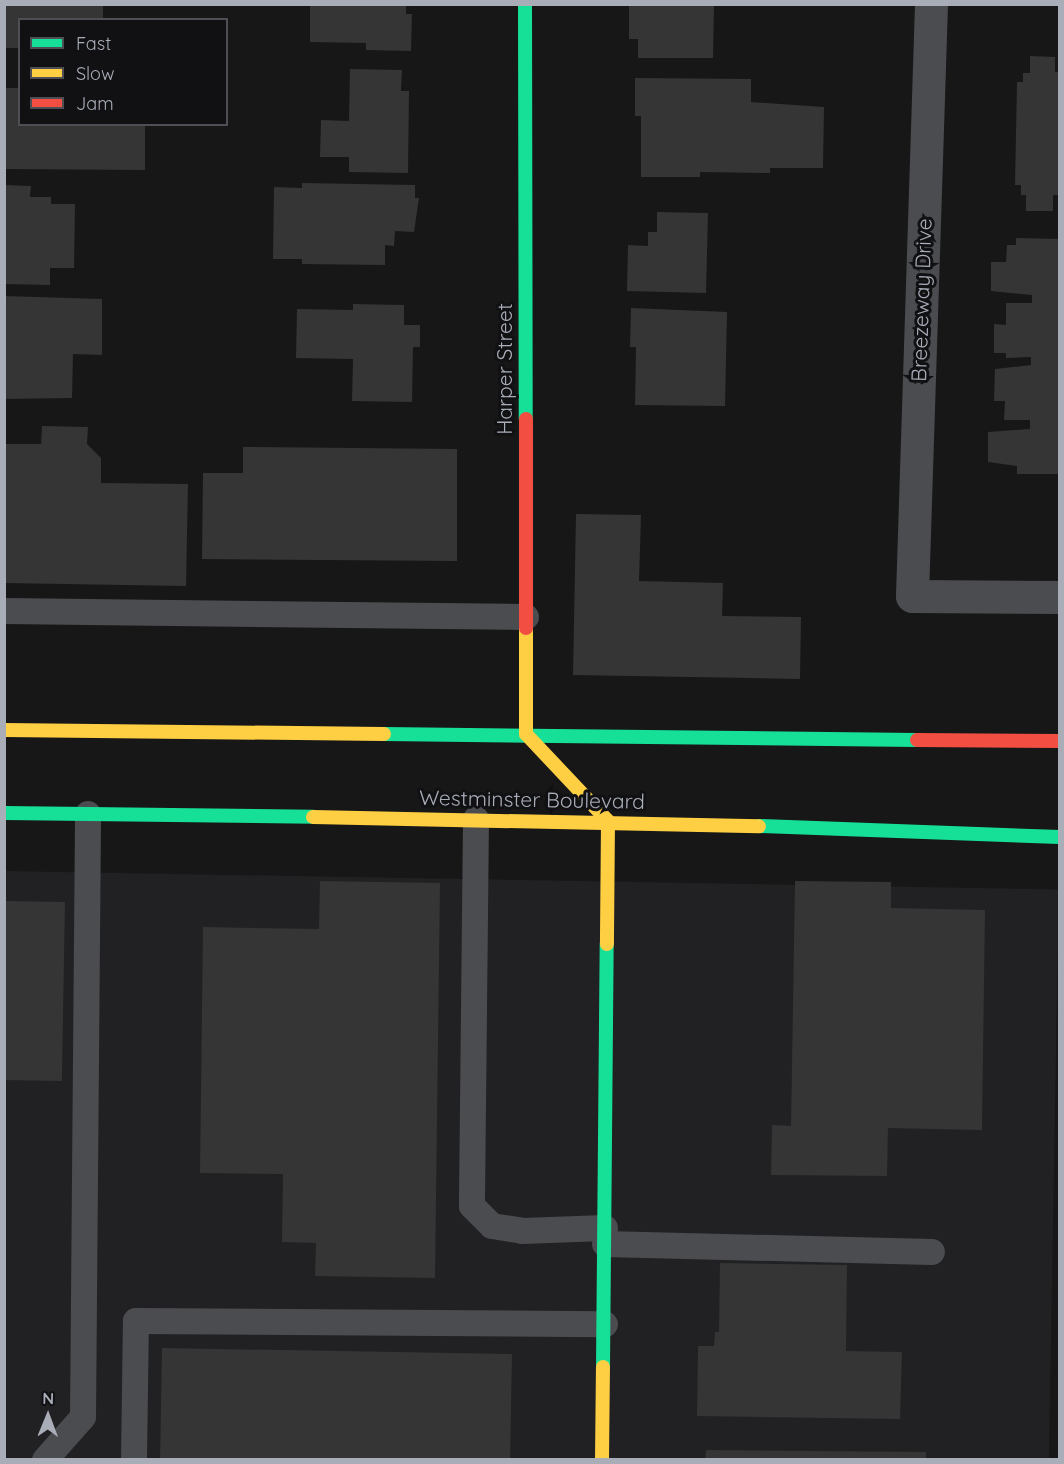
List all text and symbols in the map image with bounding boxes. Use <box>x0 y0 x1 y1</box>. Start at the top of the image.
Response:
legend <box>18 18 228 126</box>
text: Fast <box>76 32 111 55</box>
text: Slow <box>76 62 114 85</box>
text: Jam <box>76 92 114 115</box>
street label: Breezeway Drive <box>906 218 936 382</box>
street label: Harper Street <box>491 303 517 435</box>
street label: Westminster Boulevard <box>419 784 645 814</box>
north arrow <box>18 1386 78 1446</box>
text: N <box>42 1388 54 1408</box>

